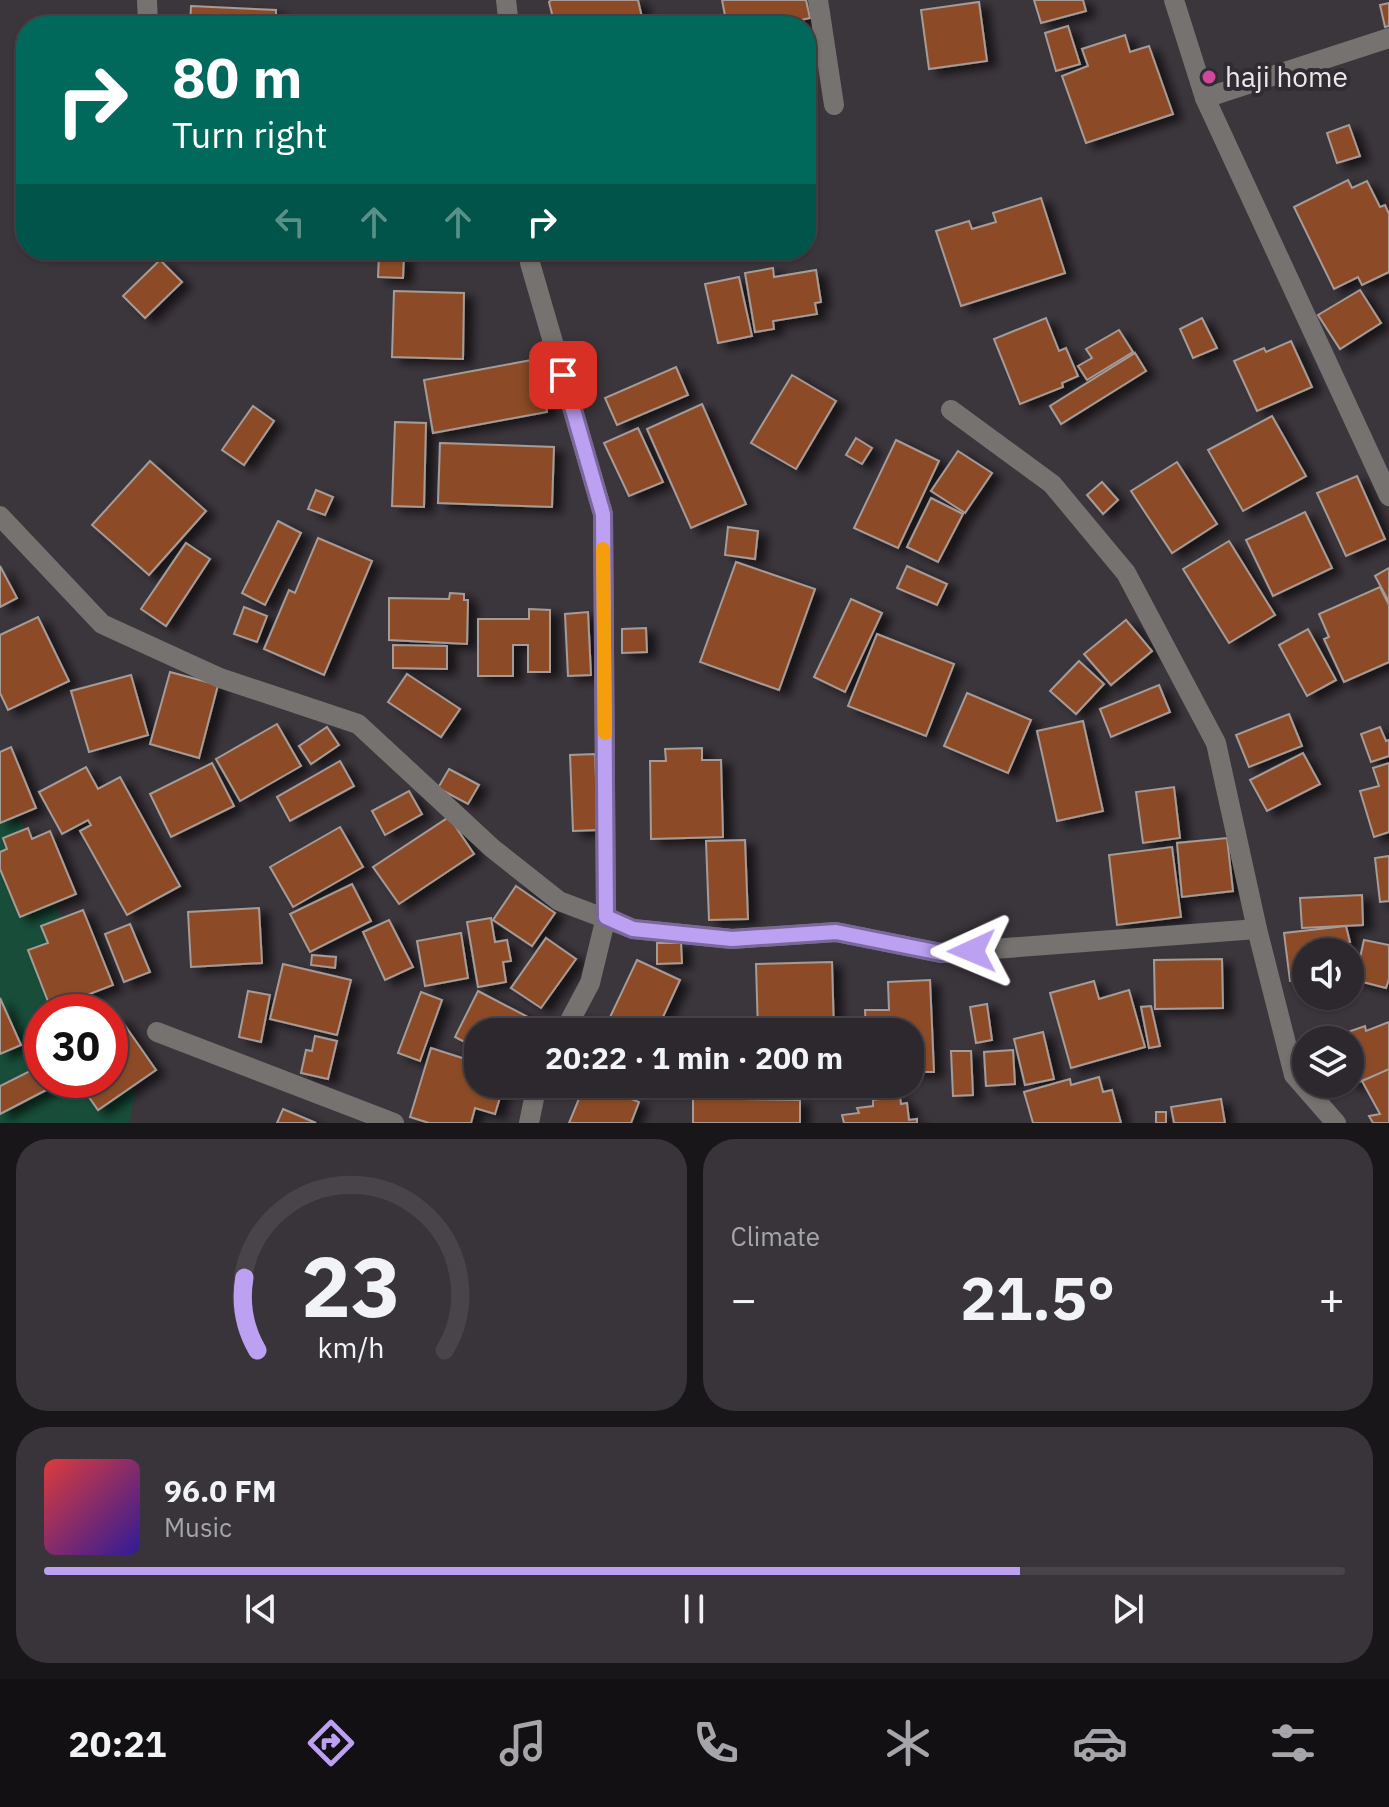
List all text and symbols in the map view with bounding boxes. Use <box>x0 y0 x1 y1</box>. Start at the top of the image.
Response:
text: 80 m <box>172 41 302 113</box>
icon: right <box>40 48 144 152</box>
place label: haji home <box>1225 58 1348 95</box>
marker: haji home <box>1200 68 1218 86</box>
text: Turn right <box>172 111 328 158</box>
icon: left <box>268 200 312 244</box>
icon: ahead <box>352 200 396 244</box>
icon: ahead <box>436 200 480 244</box>
icon: right <box>520 200 564 244</box>
pin <box>529 341 597 409</box>
icon: arrive <box>541 353 585 397</box>
position arrow <box>930 909 1014 993</box>
map controls <box>1292 938 1364 1098</box>
button: sound <box>1292 938 1364 1010</box>
speed limit sign: 30 <box>24 994 128 1098</box>
button: layers <box>1292 1026 1364 1098</box>
text: 20:22 · 1 min · 200 m <box>545 1038 843 1077</box>
text: Climate <box>731 1219 820 1253</box>
text: 23 <box>301 1232 401 1340</box>
text: 21.5° <box>960 1258 1115 1337</box>
text: − <box>731 1270 757 1327</box>
text: + <box>1319 1270 1345 1327</box>
text: km/h <box>318 1329 385 1366</box>
text: 96.0 FM <box>164 1471 277 1510</box>
text: Music <box>164 1510 232 1544</box>
icon: previous <box>239 1587 283 1631</box>
icon: pause <box>672 1587 716 1631</box>
icon: next <box>1106 1587 1150 1631</box>
icon: directions <box>303 1715 359 1771</box>
icon: music <box>495 1715 551 1771</box>
icon: phone <box>688 1715 744 1771</box>
icon: climate <box>880 1715 936 1771</box>
icon: car <box>1072 1715 1128 1771</box>
icon: filters <box>1265 1715 1321 1771</box>
text: 20:21 <box>68 1720 166 1767</box>

